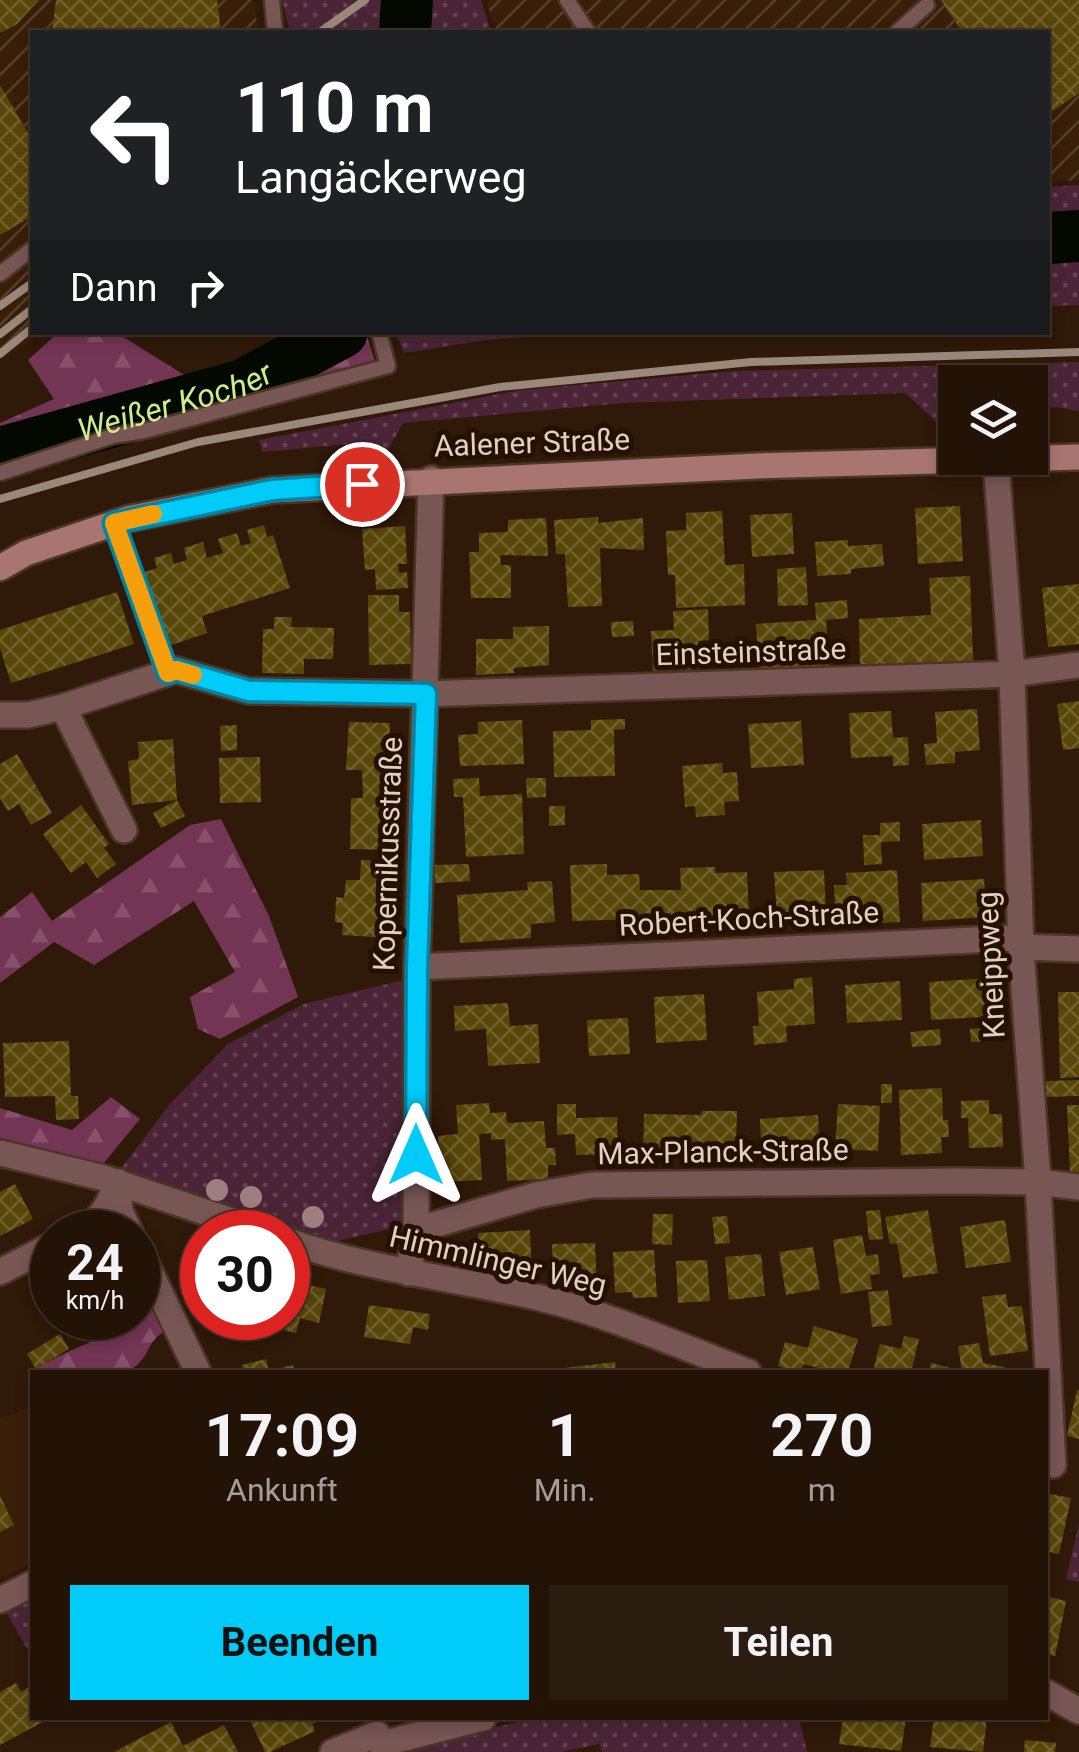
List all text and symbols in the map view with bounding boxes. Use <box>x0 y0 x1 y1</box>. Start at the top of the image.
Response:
text: 110 m <box>235 67 434 149</box>
icon: left <box>70 70 200 200</box>
text: Langäckerweg <box>235 151 527 204</box>
icon: right <box>178 260 233 315</box>
text: Dann <box>70 266 158 310</box>
water label: Weißer Kocher <box>73 353 280 449</box>
map controls <box>938 365 1048 475</box>
button: layers <box>938 365 1048 475</box>
street label: Aalener Straße <box>433 422 631 463</box>
pin <box>320 442 405 527</box>
icon: arrive <box>335 457 390 512</box>
street label: Einsteinstraße <box>655 631 847 672</box>
street label: Kopernikusstraße <box>366 736 409 972</box>
street label: Kneippweg <box>969 891 1012 1039</box>
street label: Robert-Koch-Straße <box>618 894 880 943</box>
position arrow <box>364 1103 468 1207</box>
street label: Max-Planck-Straße <box>597 1132 849 1171</box>
speed limit sign: 30 <box>180 1210 310 1340</box>
street label: Himmlinger Weg <box>386 1219 610 1303</box>
text: 24 <box>66 1234 124 1292</box>
text: km/h <box>66 1286 124 1315</box>
text: 17:09 <box>205 1400 359 1471</box>
text: 1 <box>547 1400 582 1471</box>
text: 270 <box>770 1400 873 1471</box>
text: Ankunft <box>226 1471 338 1509</box>
text: Min. <box>534 1471 596 1509</box>
text: m <box>808 1471 836 1509</box>
button: Beenden <box>70 1585 529 1700</box>
button: Teilen <box>549 1585 1008 1700</box>

